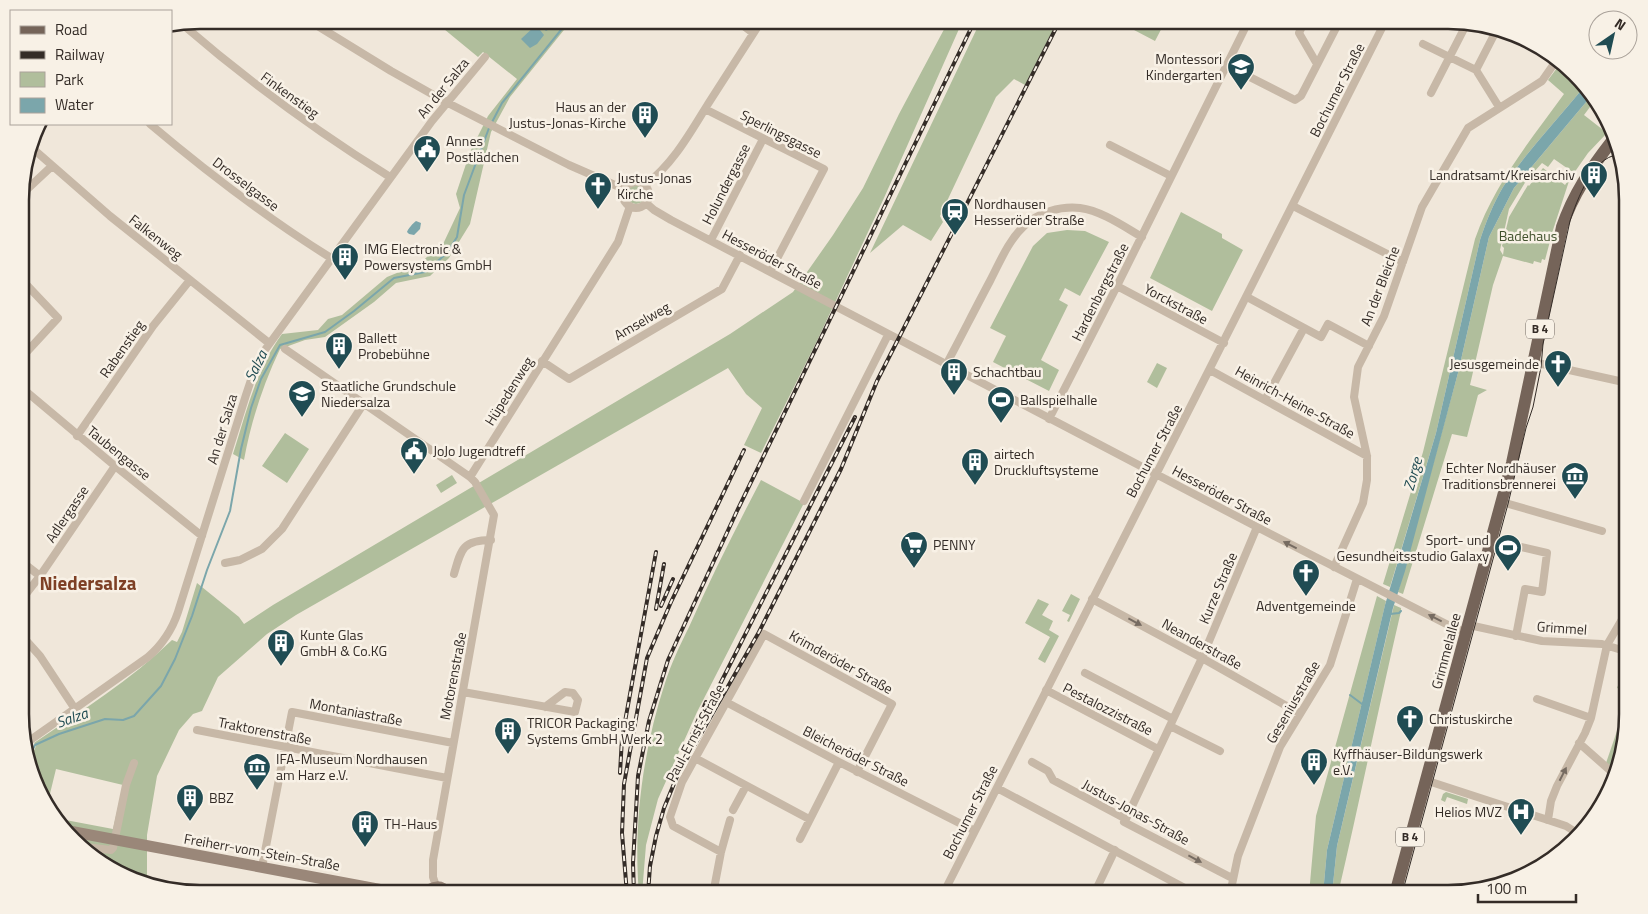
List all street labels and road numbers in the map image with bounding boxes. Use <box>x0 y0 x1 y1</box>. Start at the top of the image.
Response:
street label: Bochumer Straße <box>1304 39 1369 140</box>
street label: An der Salza <box>412 53 474 122</box>
street label: Finkenstieg <box>257 66 324 123</box>
street label: Sperlingsgasse <box>737 104 825 163</box>
street label: Holundergasse <box>696 140 755 228</box>
street label: Drosselgasse <box>209 152 284 216</box>
street label: Falkenweg <box>125 209 188 264</box>
street label: Hesseröder Straße <box>719 223 826 294</box>
street label: Hardenbergstraße <box>1066 239 1133 345</box>
street label: An der Bleiche <box>1355 243 1404 329</box>
street label: Yorckstraße <box>1140 278 1212 329</box>
street label: Amselweg <box>610 296 674 345</box>
street label: Rabenstieg <box>94 316 149 382</box>
road number: B 4 <box>1526 320 1554 338</box>
street label: Hüpedenweg <box>479 352 538 429</box>
street label: Heinrich-Heine-Straße <box>1232 360 1359 443</box>
street label: An der Salza <box>201 391 242 467</box>
street label: Bochumer Straße <box>1120 400 1187 501</box>
street label: Taubengasse <box>83 420 156 485</box>
street label: Hesseröder Straße <box>1169 459 1276 530</box>
street label: Adlergasse <box>40 481 93 547</box>
street label: Kurze Straße <box>1193 549 1242 627</box>
street label: Grimmelallee <box>1425 611 1466 691</box>
street label: Neanderstraße <box>1158 613 1246 674</box>
street label: Grimmel <box>1536 615 1588 640</box>
street label: Krimderöder Straße <box>785 624 897 699</box>
street label: Motorenstraße <box>434 630 471 722</box>
street label: Geseniusstraße <box>1260 657 1325 747</box>
street label: Pestalozzistraße <box>1060 677 1157 740</box>
street label: Paul-Ernst-Straße <box>660 680 729 786</box>
street label: Montaniastraße <box>308 692 404 731</box>
street label: Traktorenstraße <box>217 711 314 750</box>
street label: Bleicheröder Straße <box>800 720 913 791</box>
street label: Bochumer Straße <box>937 761 1002 862</box>
street label: Justus-Jonas-Straße <box>1079 773 1194 850</box>
street label: Freiherr-vom-Stein-Straße <box>182 827 342 876</box>
road number: B 4 <box>1396 828 1424 846</box>

